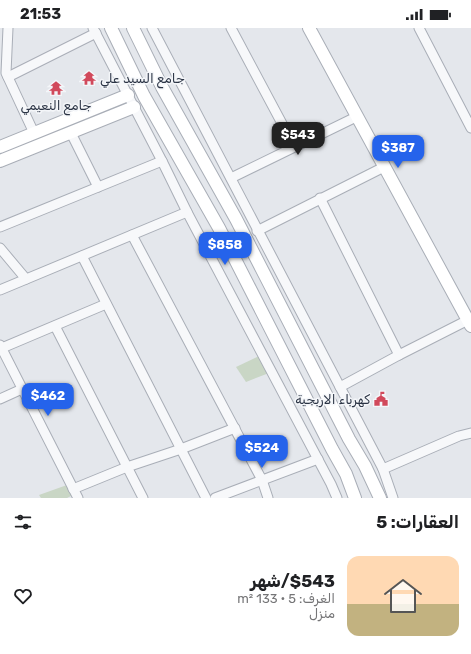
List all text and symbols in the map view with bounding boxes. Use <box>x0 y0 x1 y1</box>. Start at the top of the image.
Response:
text: 21:53 <box>20 5 61 23</box>
temple icon: جامع السيد علي <box>81 70 97 86</box>
place label: جامع السيد علي <box>100 71 185 89</box>
temple icon: جامع النعيمي <box>48 80 64 96</box>
place label: جامع النعيمي <box>21 98 91 116</box>
pin: $543 <box>274 122 322 156</box>
text: $543 <box>281 127 315 142</box>
pin: $387 <box>374 135 422 169</box>
text: $387 <box>381 140 415 155</box>
pin: $858 <box>201 232 249 266</box>
text: $858 <box>208 237 242 252</box>
pin: $462 <box>24 383 72 417</box>
text: $462 <box>31 388 65 403</box>
public building icon: كهرباء الاربجية <box>373 391 389 407</box>
place label: كهرباء الاربجية <box>295 392 370 408</box>
pin: $524 <box>238 435 286 469</box>
text: $524 <box>245 440 279 455</box>
icon: filters <box>12 511 34 533</box>
text: العقارات: 5 <box>376 512 459 532</box>
text: $543/شهر <box>250 571 335 591</box>
icon: home <box>379 572 427 620</box>
icon: heart <box>12 585 34 607</box>
text: الغرف: 5 · 133 m² <box>237 591 335 606</box>
text: منزل <box>309 606 335 621</box>

